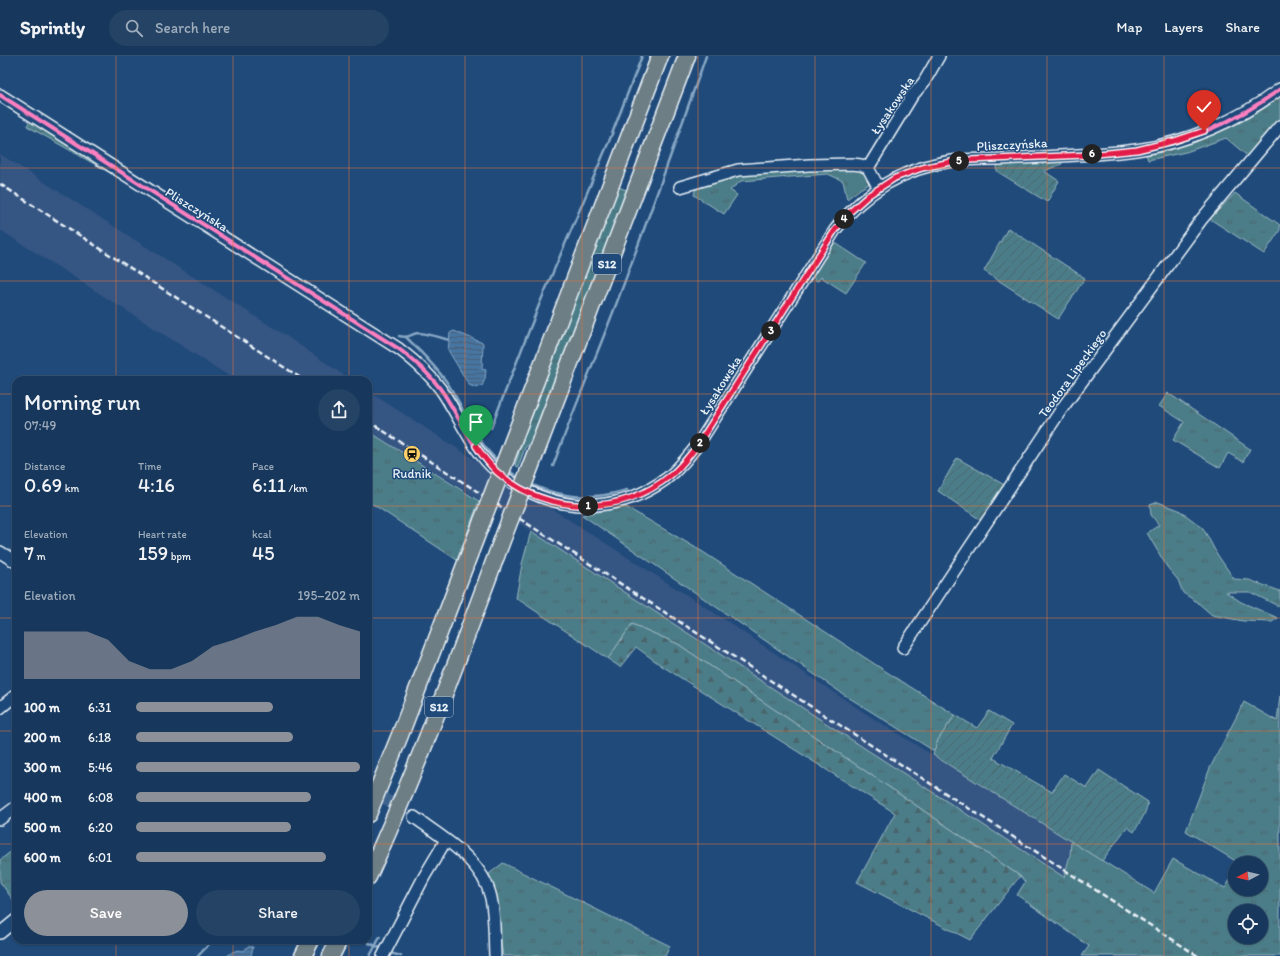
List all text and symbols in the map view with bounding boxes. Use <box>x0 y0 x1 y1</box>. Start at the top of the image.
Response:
search box <box>109 10 389 46</box>
text: Sprintly <box>20 16 85 39</box>
icon: search <box>123 17 145 39</box>
text: Search here <box>155 19 230 37</box>
text: Map <box>1117 19 1142 36</box>
text: Layers <box>1164 19 1203 36</box>
text: Share <box>1225 19 1260 36</box>
street label: Łysakowska <box>868 73 917 137</box>
pin <box>1187 90 1221 131</box>
icon: check <box>1193 96 1215 118</box>
street label: Pliszczyńska <box>976 135 1048 154</box>
pin: 6 <box>1082 144 1102 164</box>
text: 6 <box>1089 147 1095 160</box>
pin: 5 <box>949 151 969 171</box>
text: 5 <box>956 154 962 167</box>
street label: Pliszczyńska <box>163 184 231 235</box>
pin: 4 <box>834 209 854 229</box>
text: 4 <box>841 212 847 225</box>
road number: S12 <box>593 254 621 274</box>
pin: 3 <box>761 321 781 341</box>
text: 3 <box>768 324 774 337</box>
street label: Teodora Lipeckiego <box>1035 326 1110 420</box>
street label: Łysakowska <box>696 353 745 417</box>
text: Morning run <box>24 389 140 416</box>
button: share <box>318 389 360 431</box>
pin <box>459 405 493 446</box>
icon: arrive <box>465 411 487 433</box>
text: 07:49 <box>24 418 56 433</box>
pin: 2 <box>690 433 710 453</box>
text: 2 <box>697 436 703 449</box>
station icon: Rudnik <box>402 444 422 464</box>
text: Distance <box>24 460 65 473</box>
text: Time <box>138 460 161 473</box>
text: Pace <box>252 460 274 473</box>
place label: Rudnik <box>392 466 432 481</box>
text: 0.69 <box>24 473 62 497</box>
text: 4:16 <box>138 473 175 497</box>
text: 6:11 <box>252 473 286 497</box>
text: km <box>62 482 79 495</box>
text: /km <box>286 482 308 495</box>
pin: 1 <box>578 496 598 516</box>
text: 1 <box>585 499 591 512</box>
text: Elevation <box>24 528 68 541</box>
text: Heart rate <box>138 528 187 541</box>
text: kcal <box>252 528 272 541</box>
text: 7 <box>24 541 34 565</box>
text: 159 <box>138 541 168 565</box>
text: 45 <box>252 541 275 565</box>
text: m <box>34 550 46 563</box>
text: bpm <box>168 550 191 563</box>
text: Elevation <box>24 588 76 603</box>
text: 195–202 m <box>298 588 360 603</box>
road number: S12 <box>425 697 453 717</box>
text: 100 m <box>24 700 60 715</box>
text: 6:31 <box>88 700 111 715</box>
text: 200 m <box>24 730 61 745</box>
text: 6:18 <box>88 730 111 745</box>
text: 300 m <box>24 760 61 775</box>
text: 5:46 <box>88 760 113 775</box>
text: 400 m <box>24 790 62 805</box>
text: 6:08 <box>88 790 113 805</box>
text: 500 m <box>24 820 61 835</box>
text: 6:20 <box>88 820 113 835</box>
text: 600 m <box>24 850 61 865</box>
text: 6:01 <box>88 850 112 865</box>
north arrow <box>1228 856 1268 896</box>
map controls <box>1228 856 1268 944</box>
button: Save <box>24 890 188 936</box>
button: Share <box>196 890 360 936</box>
button: locate <box>1228 904 1268 944</box>

